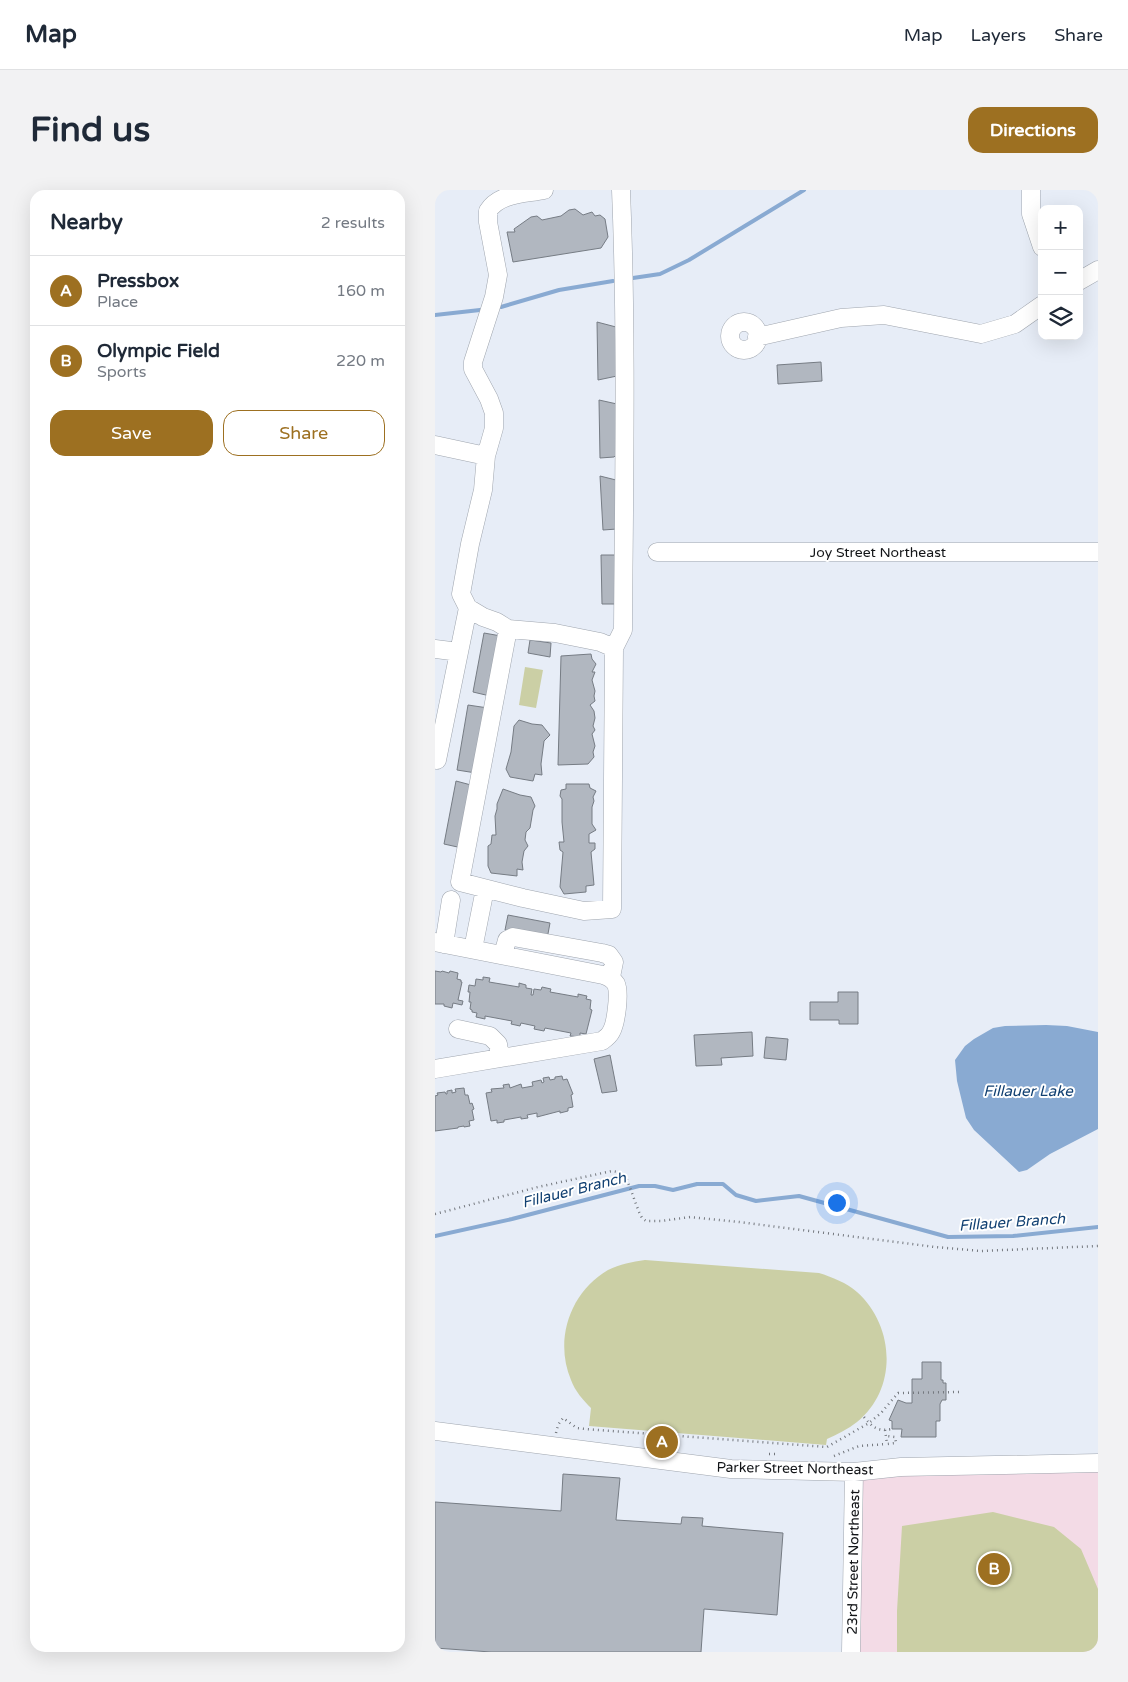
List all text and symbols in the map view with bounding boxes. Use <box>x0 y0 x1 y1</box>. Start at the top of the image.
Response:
text: Map <box>25 20 77 49</box>
text: Map <box>904 24 943 46</box>
text: Layers <box>971 24 1026 46</box>
text: Share <box>1054 24 1103 46</box>
button: Directions <box>968 107 1098 153</box>
text: Find us <box>30 109 150 151</box>
map controls <box>1038 205 1083 340</box>
button: + <box>1038 205 1083 250</box>
text: Nearby <box>50 210 123 235</box>
text: 2 results <box>321 213 385 233</box>
button: − <box>1038 250 1083 295</box>
text: Pressbox <box>97 270 179 292</box>
text: A <box>60 281 72 301</box>
text: 160 m <box>336 281 385 301</box>
text: Place <box>97 292 138 312</box>
button: layers <box>1038 295 1083 340</box>
text: Olympic Field <box>97 340 220 362</box>
text: B <box>60 351 72 371</box>
text: 220 m <box>336 351 385 371</box>
text: Sports <box>97 362 146 382</box>
button: Save <box>50 410 213 456</box>
button: Share <box>223 410 385 456</box>
street label: Joy Street Northeast <box>810 544 947 561</box>
water label: Fillauer Lake <box>983 1082 1074 1100</box>
water label: Fillauer Branch <box>520 1168 629 1212</box>
your location <box>824 1190 850 1216</box>
water label: Fillauer Branch <box>958 1209 1067 1235</box>
pin: A <box>646 1423 678 1461</box>
street label: Parker Street Northeast <box>716 1459 874 1478</box>
street label: 23rd Street Northeast <box>844 1488 863 1635</box>
pin: B <box>978 1550 1010 1588</box>

